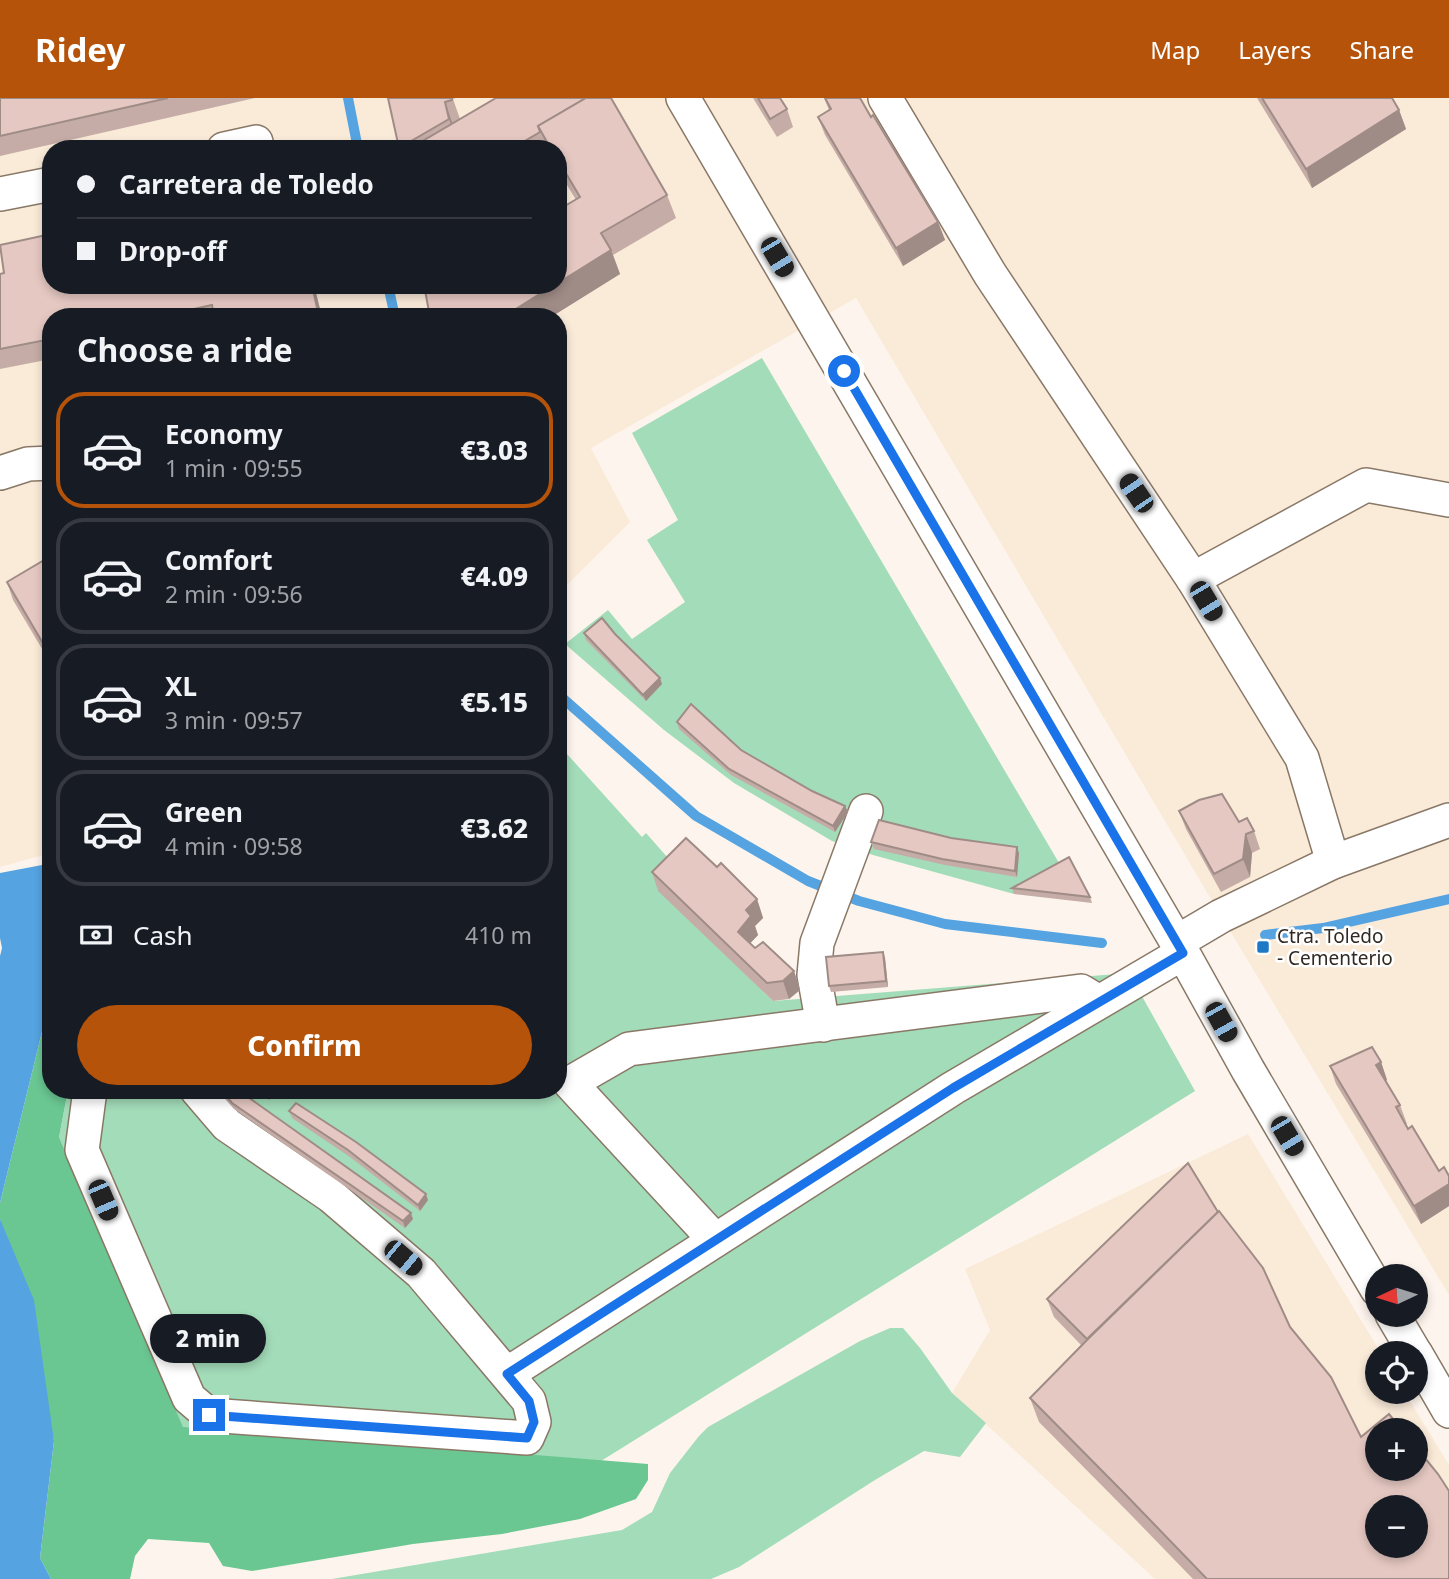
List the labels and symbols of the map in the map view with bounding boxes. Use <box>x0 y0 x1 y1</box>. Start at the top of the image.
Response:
car <box>758 234 797 280</box>
route start <box>828 355 860 387</box>
car <box>1116 470 1157 516</box>
car <box>1187 578 1226 624</box>
place label: Ctra. Toledo - Cementerio <box>1277 923 1393 971</box>
marker: Ctra. Toledo - Cementerio <box>1255 939 1271 955</box>
car <box>1202 999 1241 1045</box>
car <box>1268 1113 1307 1159</box>
car <box>86 1177 121 1223</box>
car <box>381 1236 426 1280</box>
north arrow <box>1365 1264 1428 1326</box>
callout: 2 min <box>151 1314 267 1362</box>
route end <box>193 1399 225 1431</box>

